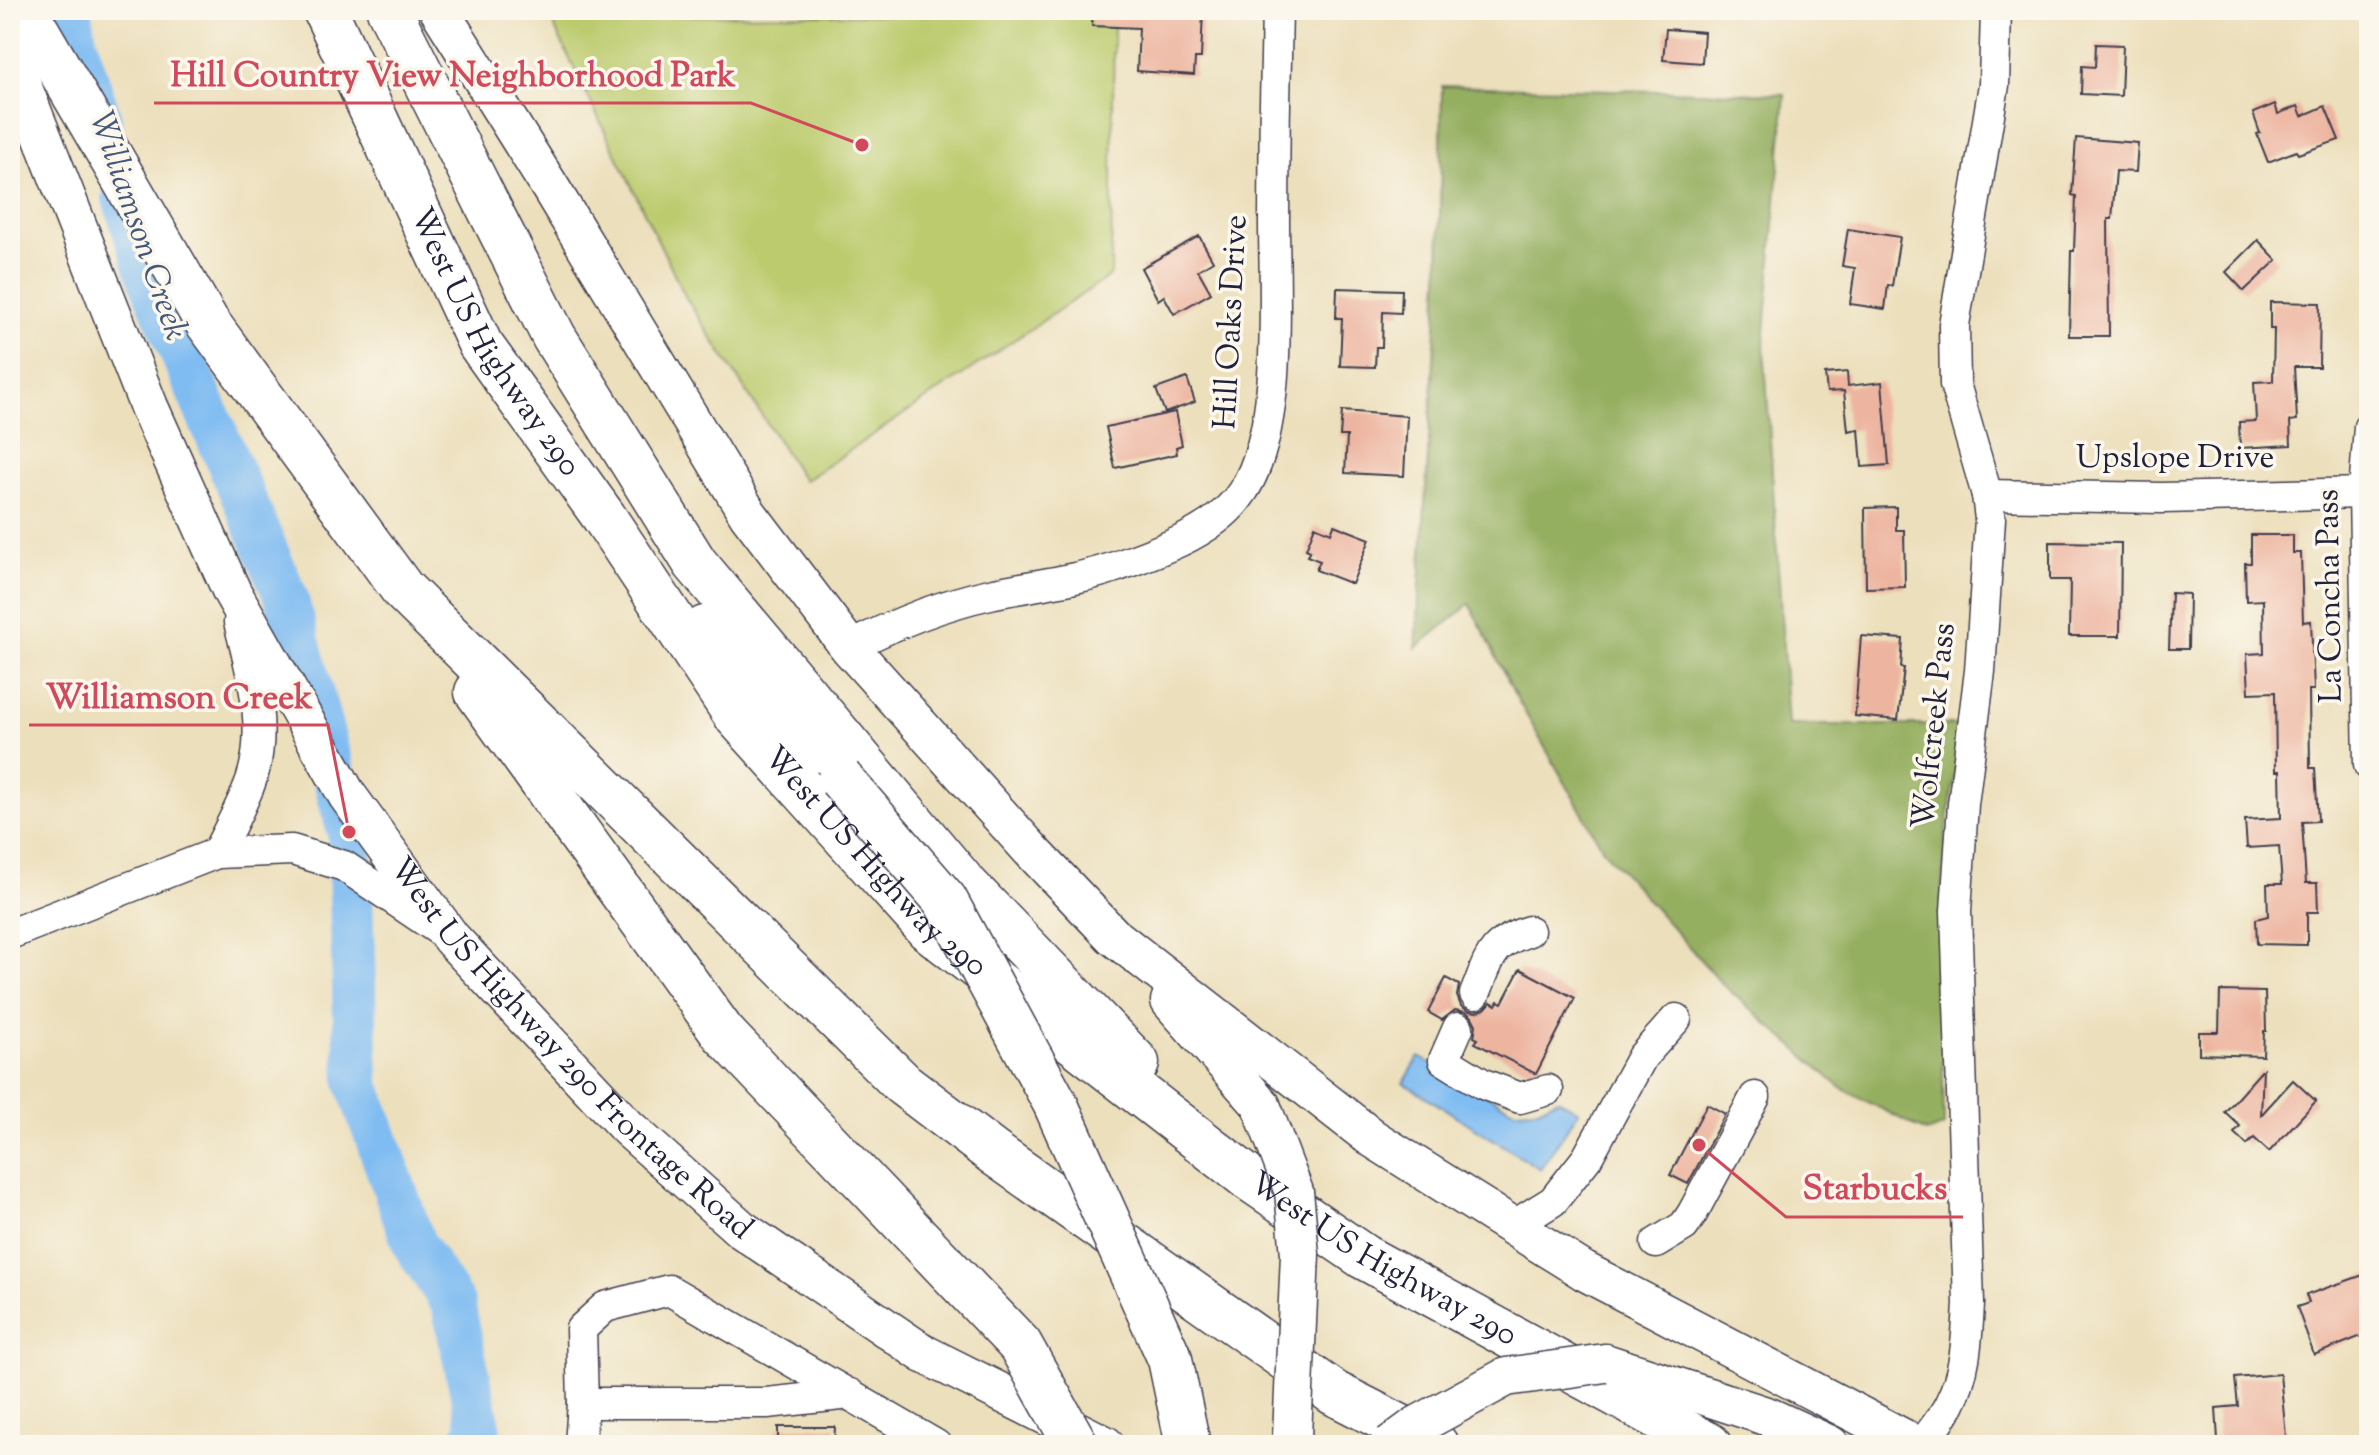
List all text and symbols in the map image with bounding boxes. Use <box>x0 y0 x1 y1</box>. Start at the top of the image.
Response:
callout: Hill Country View Neighborhood Park <box>154 45 751 103</box>
text: Hill Country View Neighborhood Park <box>171 53 736 102</box>
water label: Williamson Creek <box>75 105 199 347</box>
street label: West US Highway 290 <box>397 201 591 487</box>
street label: Hill Oaks Drive <box>1203 213 1261 431</box>
street label: Upslope Drive <box>2076 436 2274 482</box>
street label: La Concha Pass <box>2306 489 2356 703</box>
street label: Wolfcreek Pass <box>1901 621 1969 831</box>
callout: Williamson Creek <box>29 667 328 725</box>
text: Williamson Creek <box>46 675 313 724</box>
street label: West US Highway 290 <box>752 737 996 989</box>
street label: West US Highway 290 Frontage Road <box>377 848 762 1251</box>
callout: Starbucks <box>1786 1159 1963 1217</box>
street label: West US Highway 290 <box>1239 1161 1525 1359</box>
text: Starbucks <box>1803 1166 1947 1215</box>

